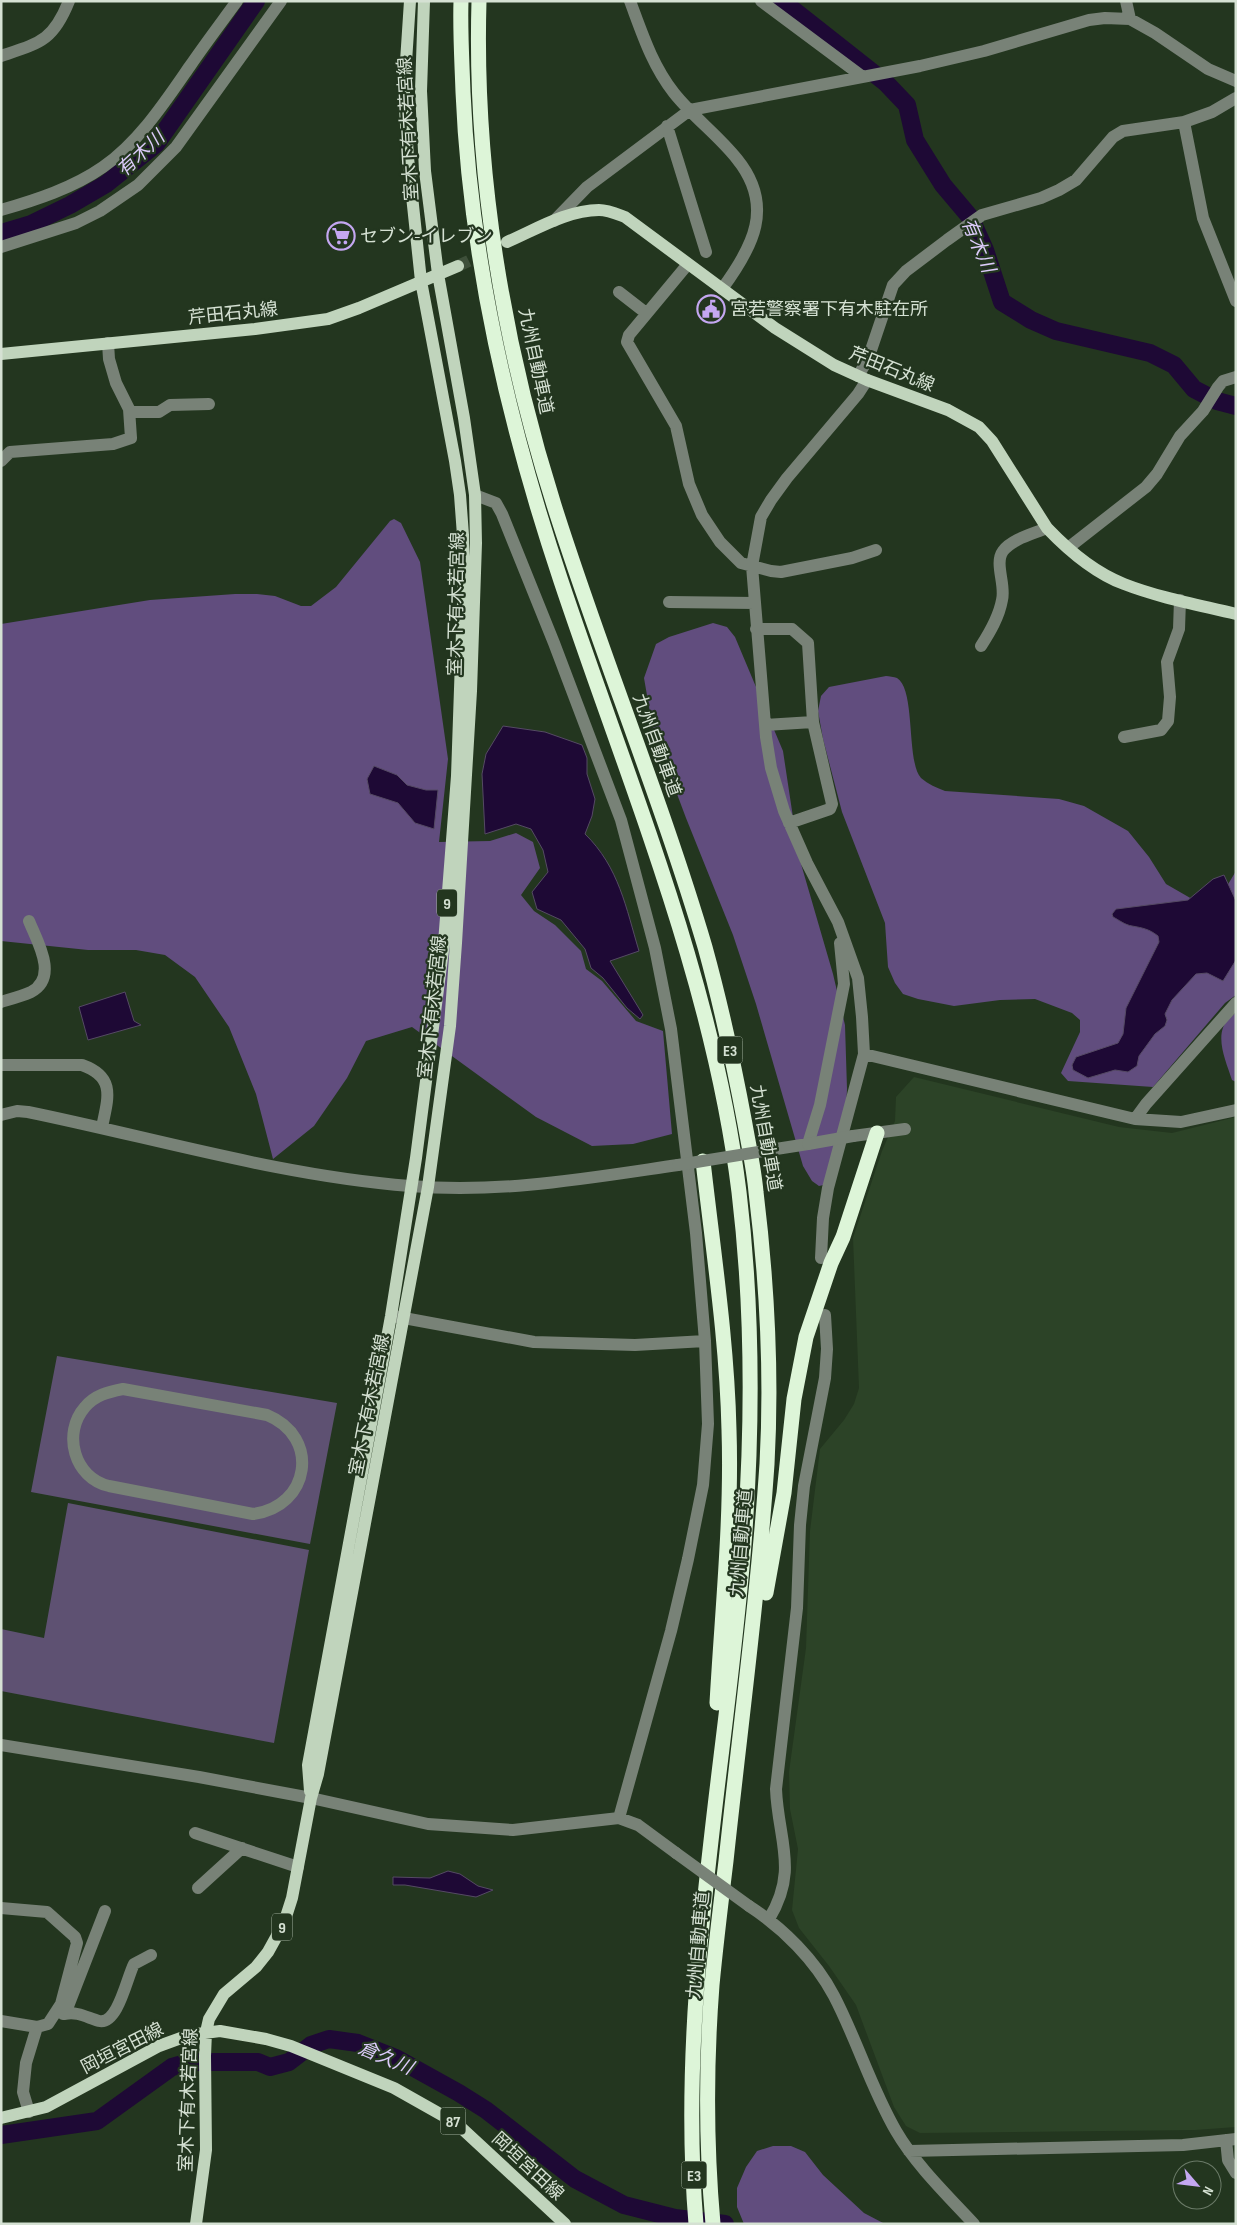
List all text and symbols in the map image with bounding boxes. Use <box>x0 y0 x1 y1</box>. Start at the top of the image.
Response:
street label: 室木下有木若宮線 <box>394 57 423 201</box>
water label: 有木川 <box>112 125 171 182</box>
water label: 有木川 <box>956 215 1000 278</box>
supermarket icon: セブン-イレブン <box>326 221 356 251</box>
place label: セブン-イレブン <box>360 226 493 247</box>
public building icon: 宮若警察署下有木駐在所 <box>696 294 726 324</box>
street label: 芹田石丸線 <box>187 298 279 329</box>
place label: 宮若警察署下有木駐在所 <box>730 299 928 320</box>
street label: 九州自動車道 <box>514 306 557 416</box>
street label: 芹田石丸線 <box>846 343 937 396</box>
street label: 室木下有木若宮線 <box>445 532 468 676</box>
street label: 九州自動車道 <box>628 691 685 800</box>
road number: 9 <box>437 890 457 916</box>
street label: 室木下有木若宮線 <box>415 934 450 1080</box>
road number: E3 <box>718 1036 742 1064</box>
street label: 九州自動車道 <box>746 1083 785 1193</box>
street label: 室木下有木若宮線 <box>345 1332 394 1478</box>
street label: 九州自動車道 <box>726 1488 757 1598</box>
street label: 九州自動車道 <box>683 1890 714 2000</box>
road number: 9 <box>272 1914 292 1940</box>
street label: 岡垣宮田線 <box>77 2019 167 2078</box>
street label: 室木下有木若宮線 <box>175 2028 202 2172</box>
water label: 倉久川 <box>355 2037 418 2081</box>
road number: 87 <box>440 2108 466 2134</box>
street label: 岡垣宮田線 <box>488 2128 568 2205</box>
north arrow <box>1172 2160 1222 2210</box>
road number: E3 <box>682 2162 706 2188</box>
text: N <box>1199 2184 1217 2198</box>

